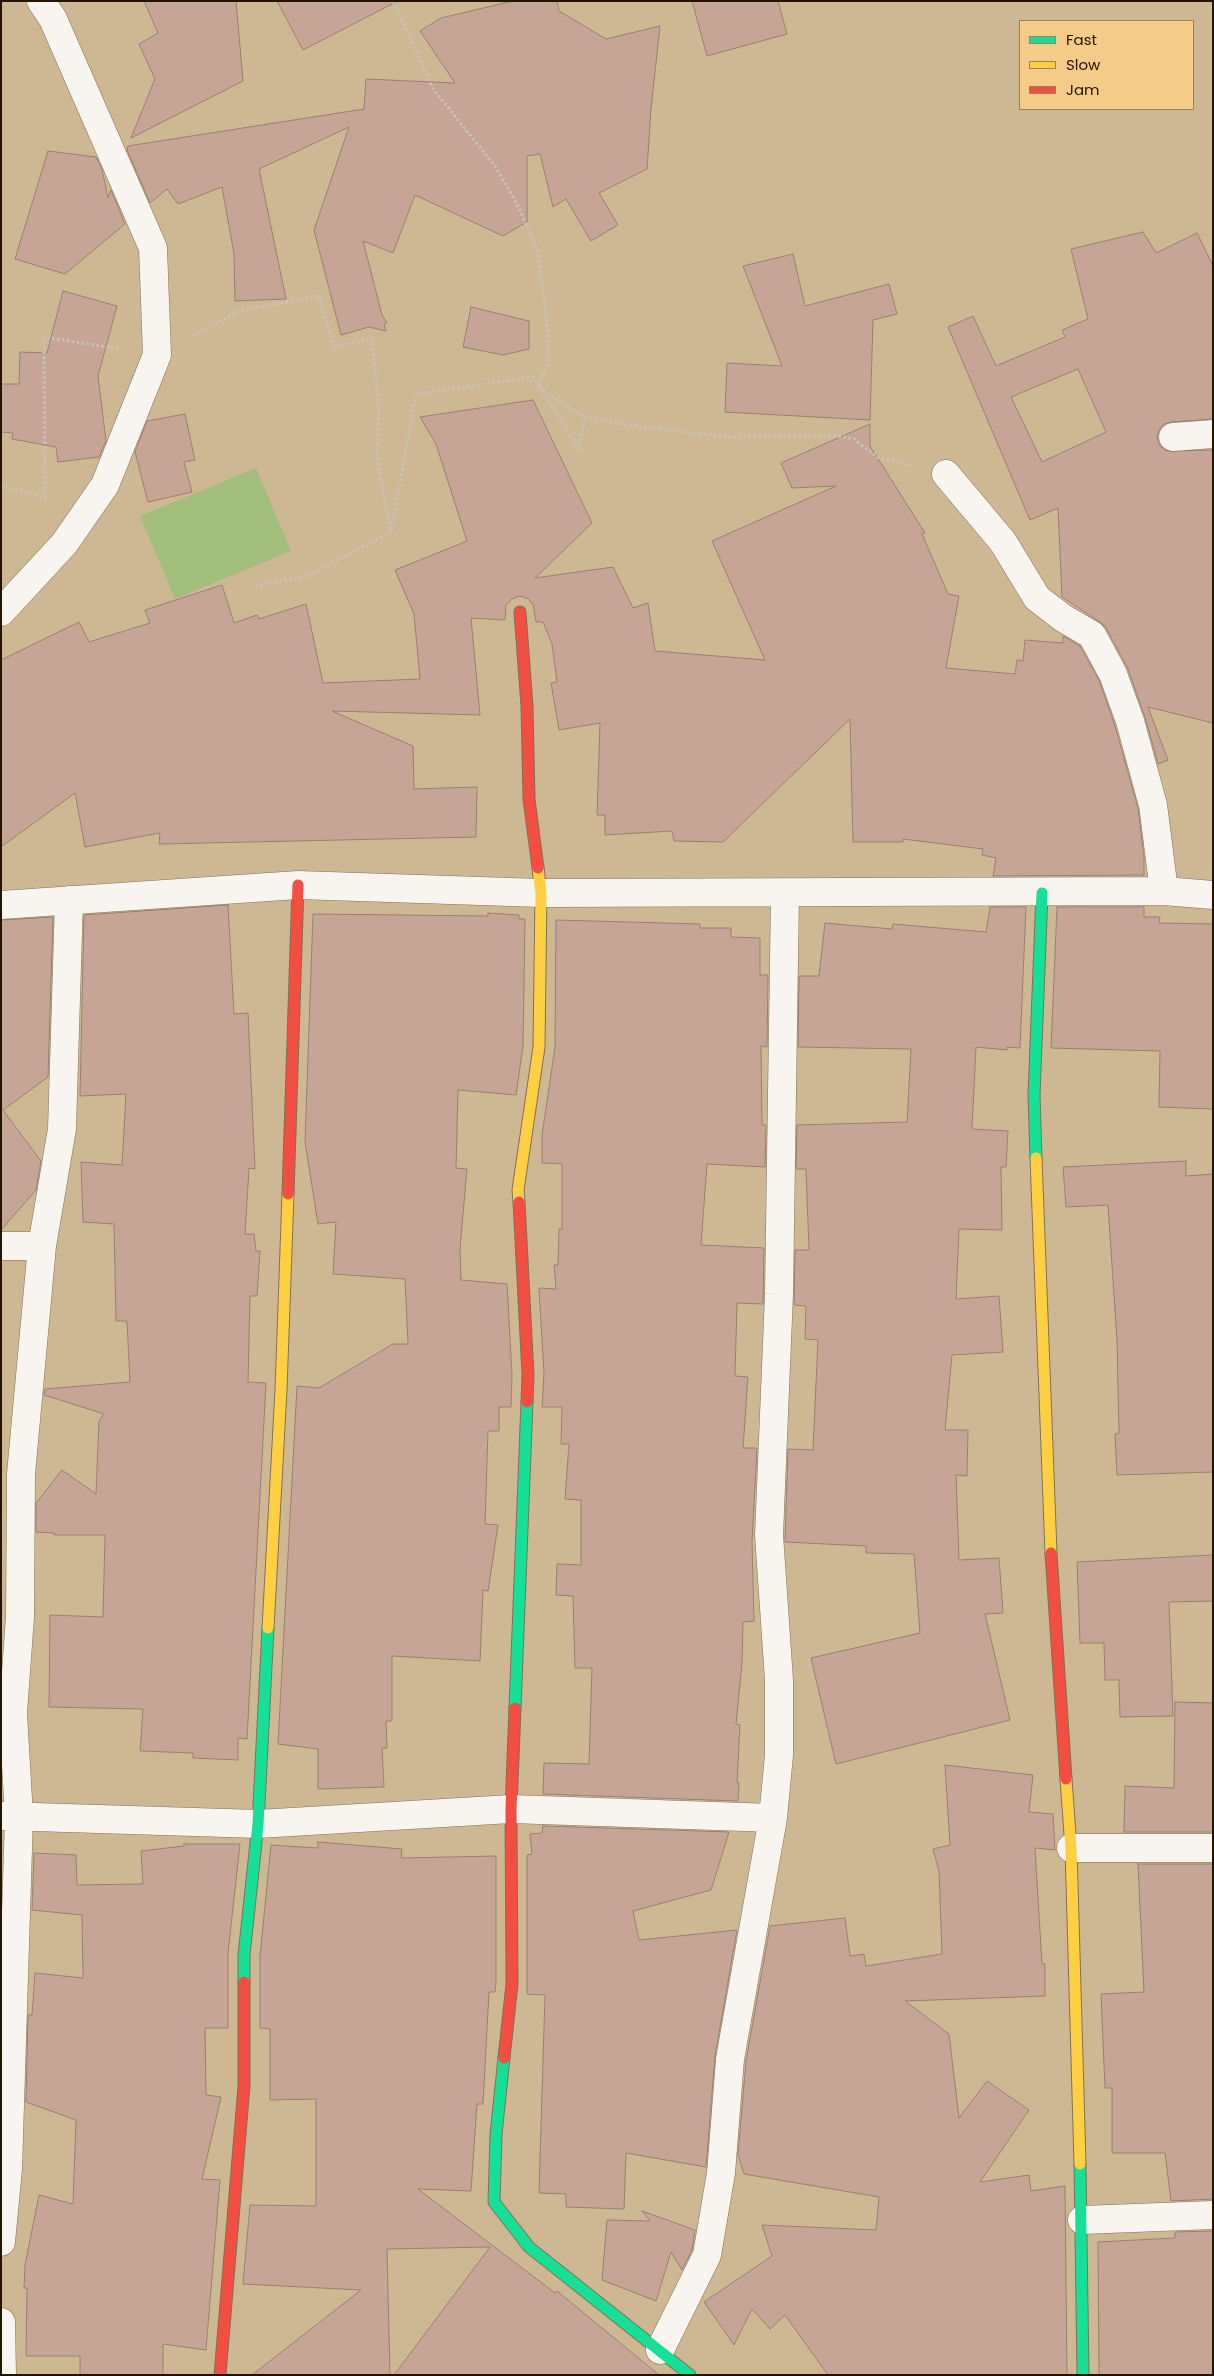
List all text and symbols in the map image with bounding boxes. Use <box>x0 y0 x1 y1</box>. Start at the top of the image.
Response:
legend <box>1019 20 1194 110</box>
text: Fast <box>1066 29 1097 50</box>
text: Slow <box>1066 54 1100 75</box>
text: Jam <box>1066 79 1100 100</box>

